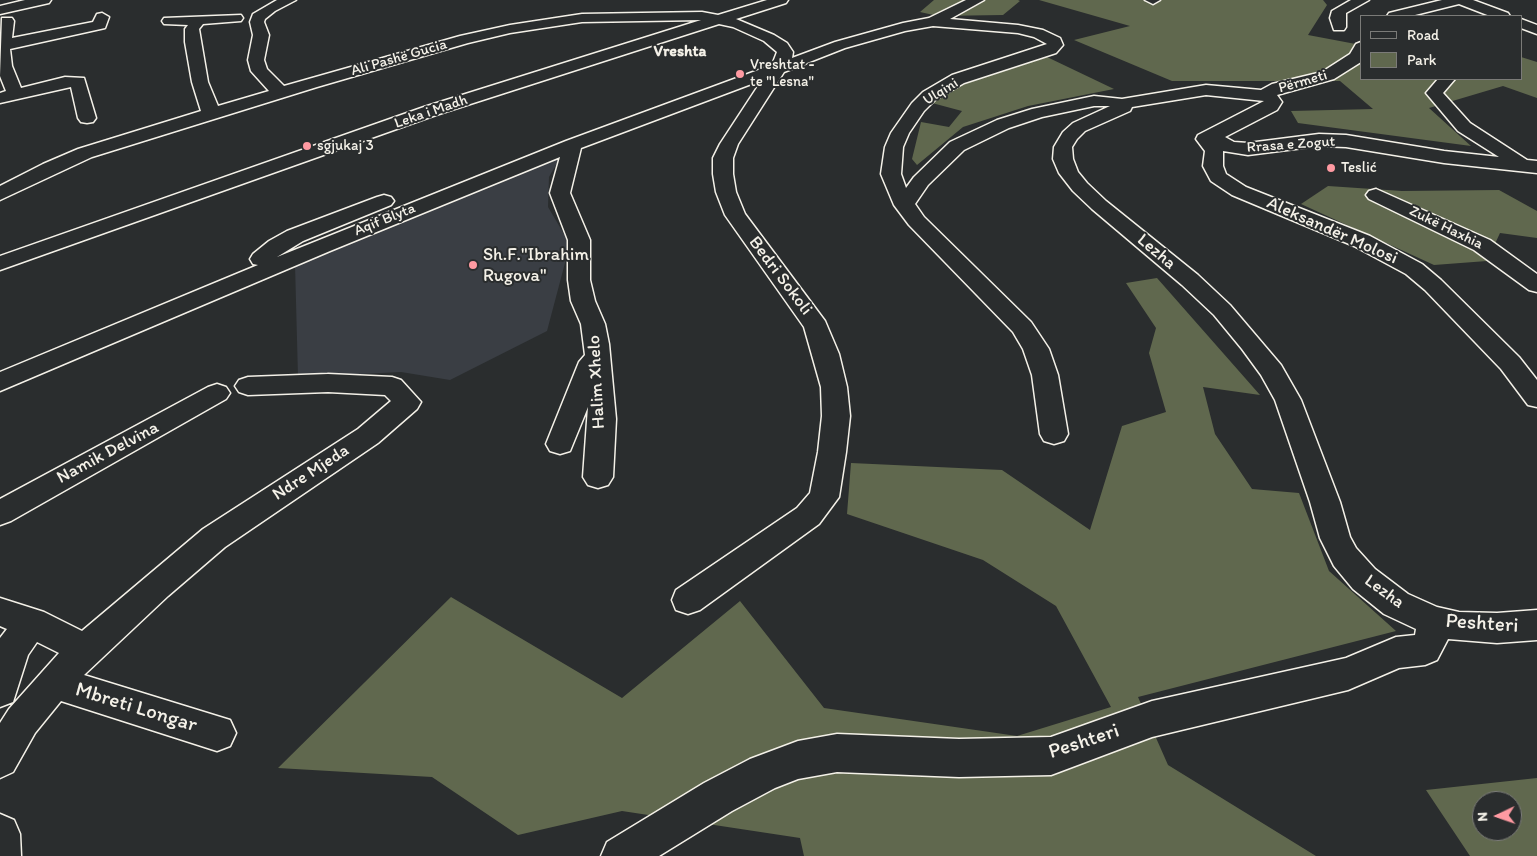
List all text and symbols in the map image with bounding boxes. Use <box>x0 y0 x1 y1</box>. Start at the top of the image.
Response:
legend <box>1360 15 1522 80</box>
text: Road <box>1407 26 1439 44</box>
street label: Ali Pashë Gucia <box>349 36 449 80</box>
district label: Vreshta <box>654 42 706 62</box>
text: Park <box>1407 51 1437 69</box>
place label: Vreshtat - te "Lesna" <box>750 56 815 91</box>
street label: Përmeti <box>1277 66 1329 98</box>
marker: Vreshtat - te "Lesna" <box>734 68 746 80</box>
street label: Ulqini <box>920 74 962 110</box>
street label: Leka i Madh <box>392 91 470 133</box>
street label: Rrasa e Zogut <box>1246 133 1336 157</box>
place label: sgjukaj 3 <box>317 137 374 155</box>
marker: sgjukaj 3 <box>301 140 313 152</box>
place label: Teslić <box>1341 159 1377 177</box>
marker: Teslić <box>1325 162 1337 174</box>
street label: Aleksandër Molosi <box>1263 192 1401 270</box>
street label: Aqif Blyta <box>352 200 418 240</box>
street label: Zukë Haxhia <box>1406 202 1486 254</box>
street label: Lezha <box>1132 230 1180 274</box>
street label: Bedri Sokoli <box>743 232 817 320</box>
place label: Sh.F."Ibrahim Rugova" <box>483 244 589 286</box>
marker: Sh.F."Ibrahim Rugova" <box>467 259 479 271</box>
street label: Halim Xhelo <box>584 334 610 430</box>
street label: Namik Delvina <box>53 417 163 489</box>
street label: Ndre Mjeda <box>269 440 353 506</box>
street label: Lezha <box>1360 570 1408 614</box>
street label: Peshteri <box>1445 609 1519 639</box>
street label: Mbreti Longar <box>72 678 200 738</box>
street label: Peshteri <box>1045 719 1123 765</box>
north arrow <box>1472 791 1522 841</box>
text: N <box>1474 812 1491 822</box>

